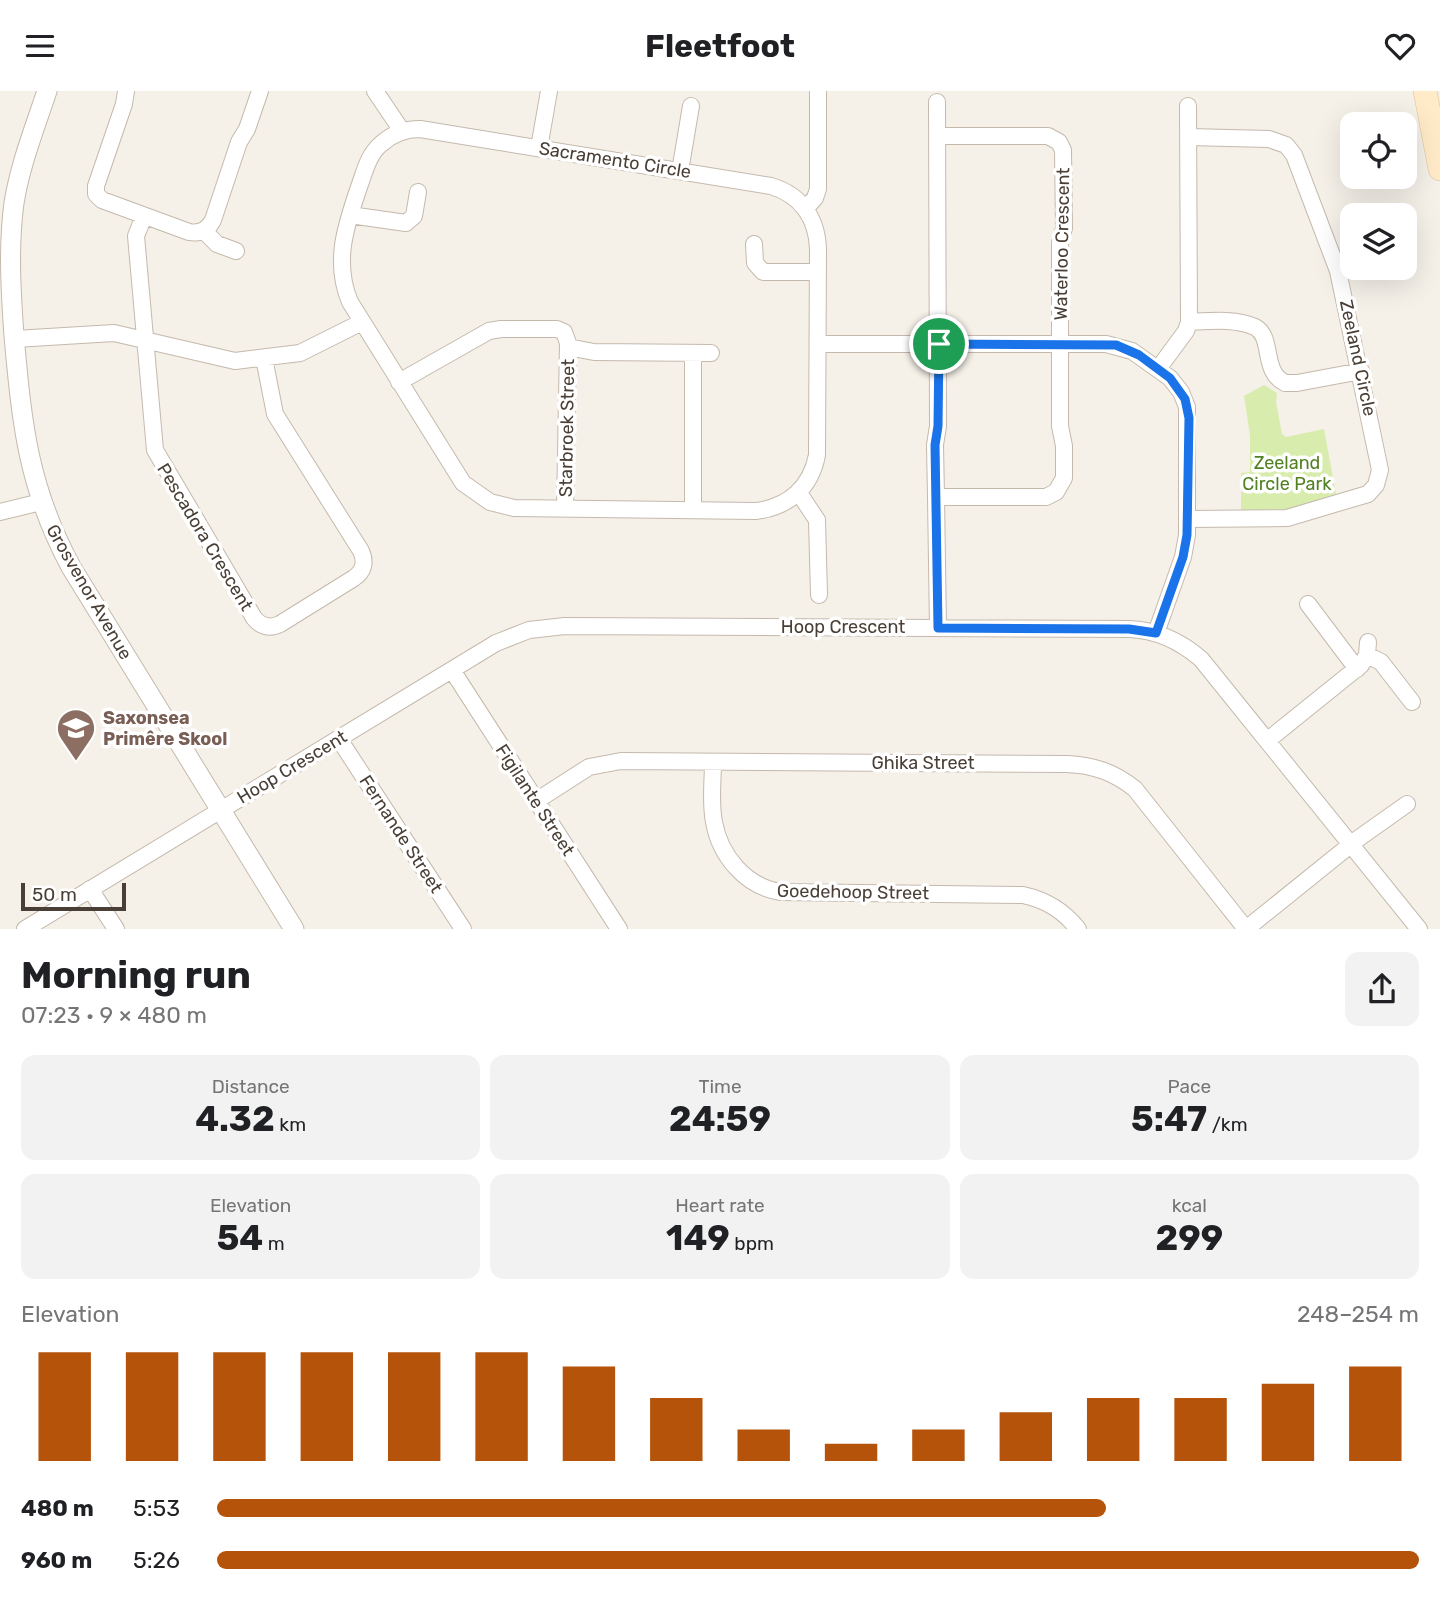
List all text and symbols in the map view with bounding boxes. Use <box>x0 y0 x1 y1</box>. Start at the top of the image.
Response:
icon: menu <box>21 27 59 65</box>
text: Fleetfoot <box>645 27 795 65</box>
icon: heart <box>1381 27 1419 65</box>
map controls <box>1340 112 1417 280</box>
button: locate <box>1340 112 1417 189</box>
street label: Sacramento Circle <box>537 137 693 183</box>
street label: Waterloo Crescent <box>1050 167 1074 321</box>
button: layers <box>1340 203 1417 280</box>
street label: Zeeland Circle <box>1335 298 1381 418</box>
pin <box>909 314 969 374</box>
icon: arrive <box>920 325 958 363</box>
street label: Starbroek Street <box>555 359 579 497</box>
park label: Zeeland Circle Park <box>1242 452 1332 495</box>
street label: Pescadora Crescent <box>152 459 258 615</box>
street label: Grosvenor Avenue <box>41 520 137 664</box>
street label: Hoop Crescent <box>781 616 905 638</box>
school or university icon: Saxonsea Primêre Skool <box>55 707 97 762</box>
place label: Saxonsea Primêre Skool <box>103 707 227 750</box>
street label: Hoop Crescent <box>233 726 351 808</box>
street label: Figilante Street <box>491 740 579 860</box>
street label: Ghika Street <box>871 752 975 774</box>
street label: Fernande Street <box>355 771 447 897</box>
scale bar <box>21 880 126 912</box>
street label: Goedehoop Street <box>777 880 929 904</box>
text: 50 m <box>32 883 77 906</box>
text: Morning run <box>21 952 251 998</box>
button: share <box>1345 952 1419 1026</box>
text: 07:23 · 9 × 480 m <box>21 1001 207 1029</box>
text: Distance <box>212 1075 290 1098</box>
text: Time <box>698 1075 742 1098</box>
text: Pace <box>1168 1075 1211 1098</box>
text: 4.32 <box>195 1098 275 1140</box>
text: 24:59 <box>669 1098 771 1140</box>
text: 5:47 <box>1131 1098 1207 1140</box>
text: km <box>275 1113 306 1136</box>
text: /km <box>1207 1113 1248 1136</box>
text: Elevation <box>210 1194 291 1217</box>
text: Heart rate <box>675 1194 765 1217</box>
text: kcal <box>1172 1194 1207 1217</box>
text: 54 <box>217 1217 263 1259</box>
text: 149 <box>666 1217 730 1259</box>
text: 299 <box>1156 1217 1223 1259</box>
text: m <box>263 1232 285 1255</box>
text: bpm <box>730 1232 774 1255</box>
text: Elevation <box>21 1300 120 1328</box>
text: 248–254 m <box>1297 1300 1419 1328</box>
text: 480 m <box>21 1494 94 1522</box>
text: 5:53 <box>133 1494 180 1522</box>
text: 960 m <box>21 1546 92 1574</box>
text: 5:26 <box>133 1546 180 1574</box>

